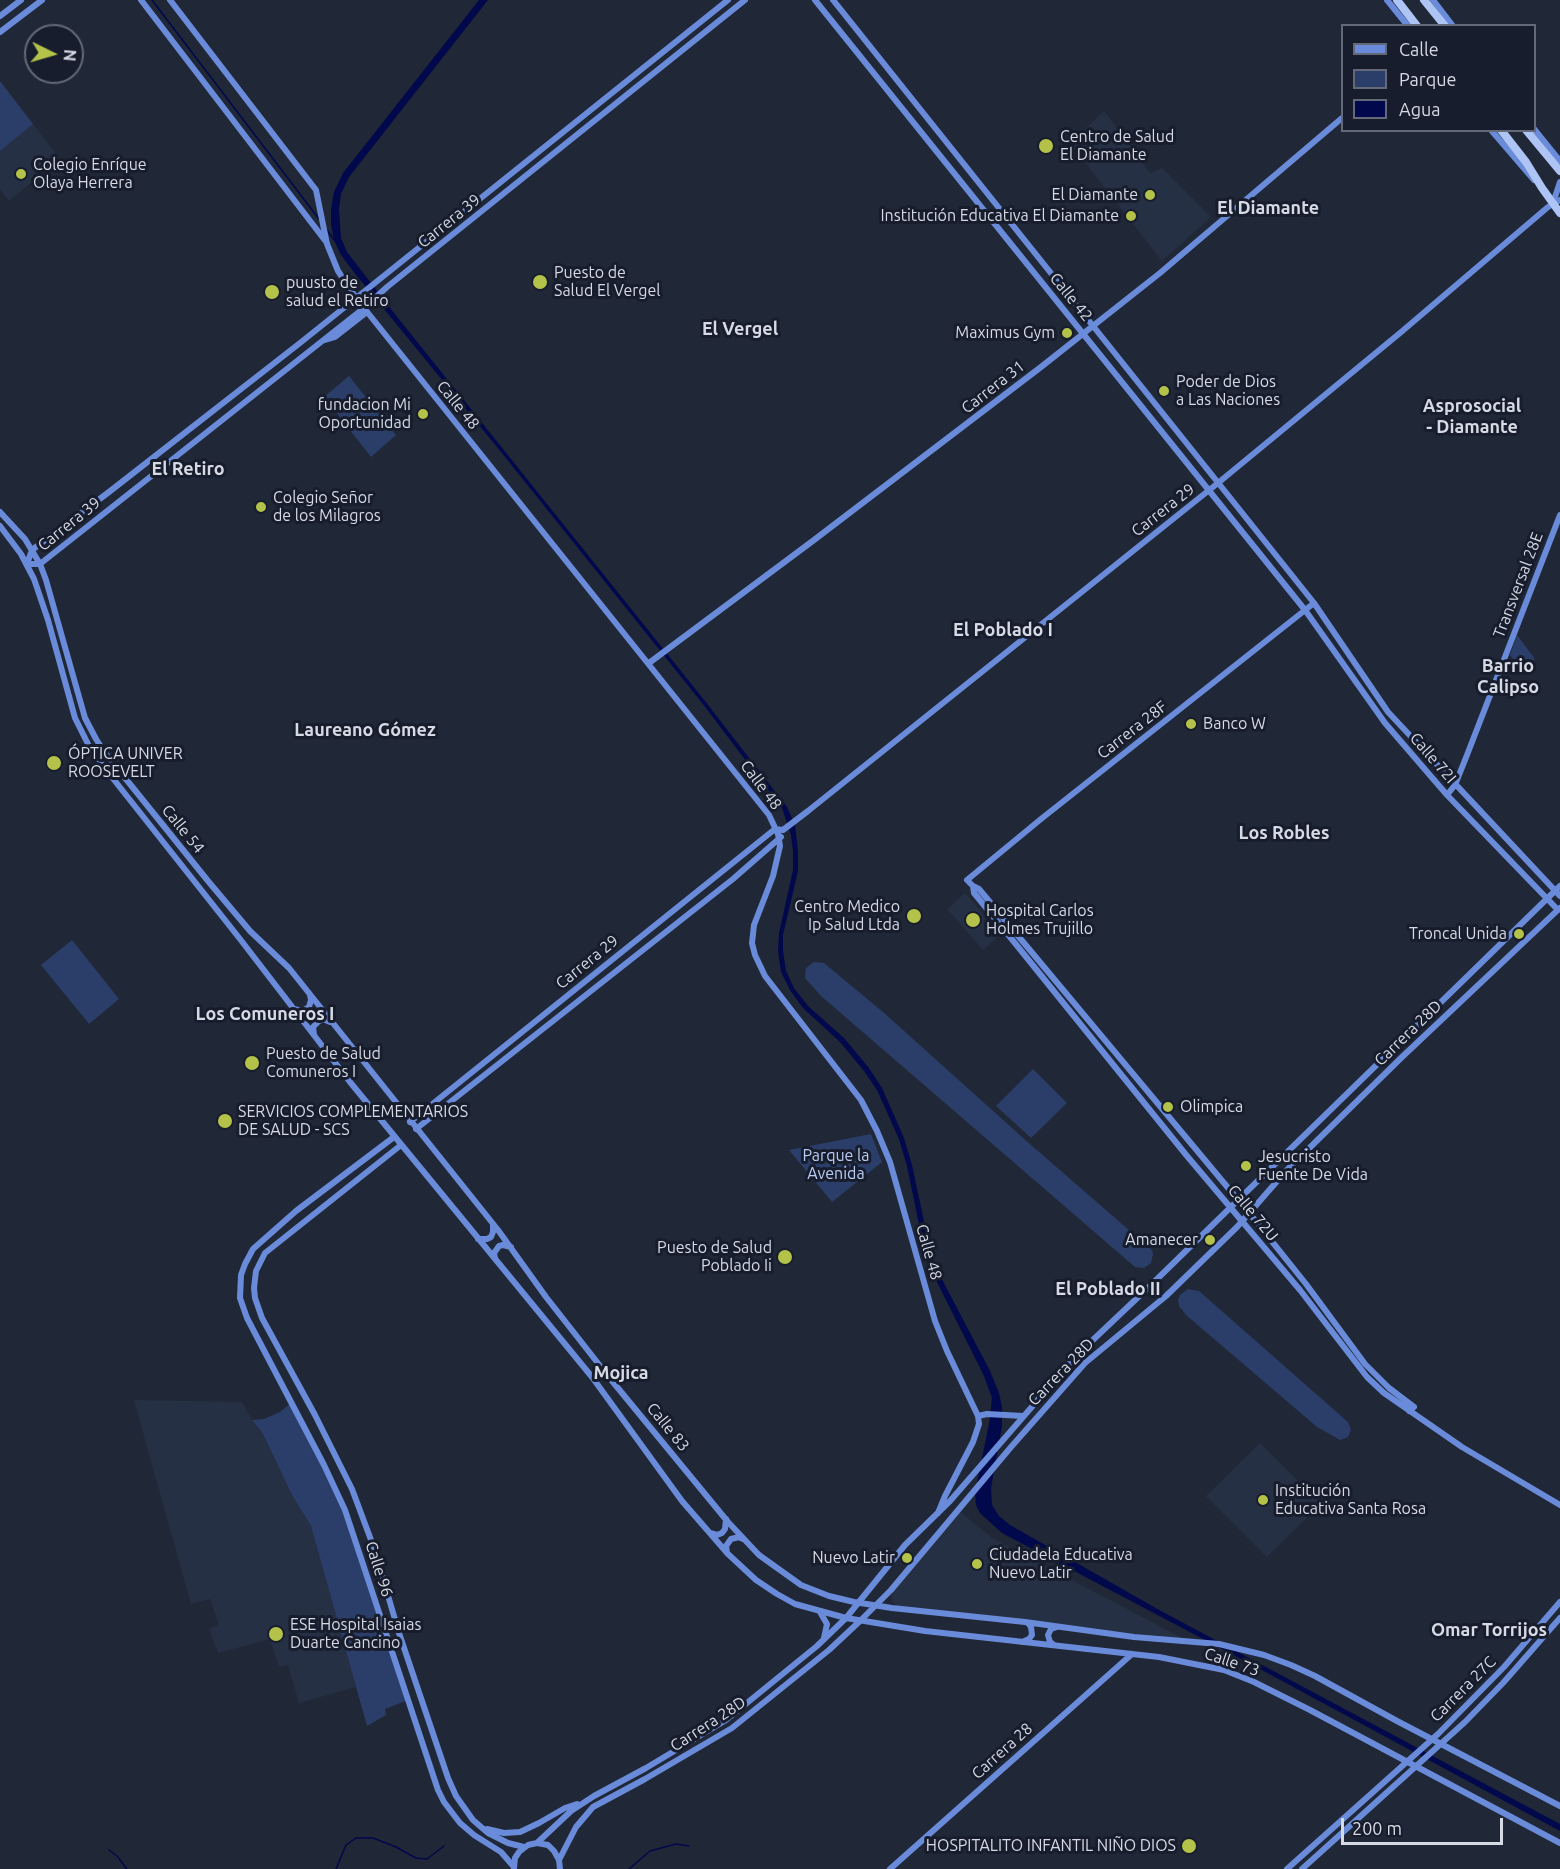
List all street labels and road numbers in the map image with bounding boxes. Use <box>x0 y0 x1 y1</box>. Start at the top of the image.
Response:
street label: Carrera 39 <box>414 190 484 252</box>
street label: Calle 42 <box>1046 269 1096 325</box>
street label: Carrera 31 <box>958 356 1028 418</box>
street label: Calle 48 <box>433 377 483 433</box>
street label: Carrera 29 <box>1128 479 1198 541</box>
street label: Carrera 39 <box>34 493 104 555</box>
street label: Transversal 28E <box>1489 530 1547 640</box>
street label: Carrera 28F <box>1093 697 1171 763</box>
street label: Calle 72I <box>1406 729 1460 787</box>
street label: Calle 48 <box>736 756 786 814</box>
street label: Calle 54 <box>158 801 208 857</box>
street label: Carrera 29 <box>552 931 622 993</box>
street label: Carrera 28D <box>1370 996 1446 1070</box>
street label: Calle 72U <box>1224 1181 1282 1245</box>
street label: Calle 48 <box>912 1222 946 1282</box>
street label: Carrera 28D <box>1024 1334 1098 1410</box>
street label: Calle 83 <box>643 1399 693 1455</box>
street label: Calle 96 <box>361 1539 397 1599</box>
street label: Calle 73 <box>1202 1644 1262 1680</box>
street label: Carrera 27C <box>1426 1652 1500 1726</box>
street label: Carrera 28D <box>667 1692 749 1756</box>
street label: Carrera 28 <box>968 1719 1036 1783</box>

